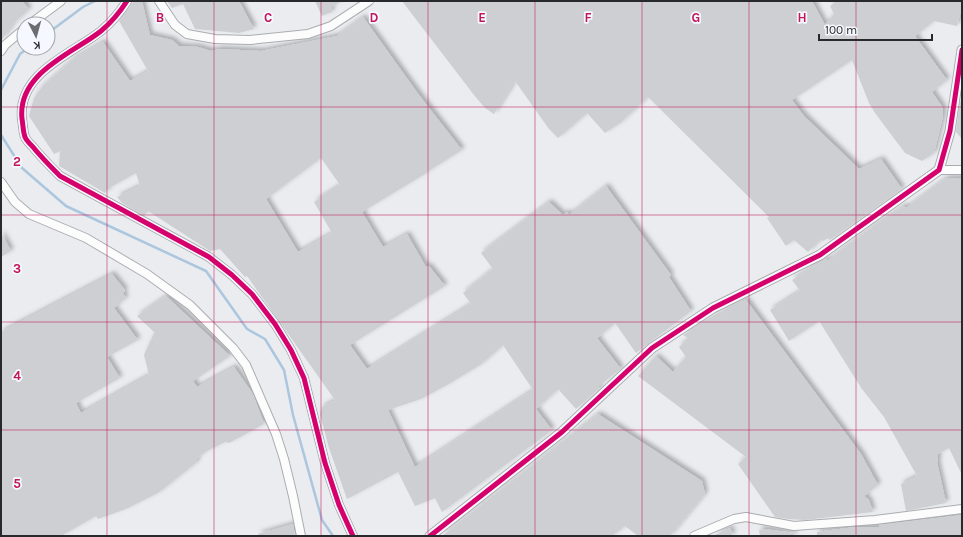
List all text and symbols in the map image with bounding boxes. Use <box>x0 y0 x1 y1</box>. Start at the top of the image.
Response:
text: B <box>156 10 164 25</box>
text: C <box>264 10 272 25</box>
text: D <box>370 10 379 25</box>
text: E <box>478 10 486 25</box>
text: F <box>584 10 592 25</box>
text: G <box>692 10 700 25</box>
text: H <box>797 10 807 25</box>
north arrow <box>16 16 56 56</box>
scale bar <box>819 16 932 42</box>
text: 100 m <box>825 23 857 37</box>
text: K <box>32 39 41 52</box>
text: 2 <box>13 154 21 169</box>
text: 3 <box>13 261 21 276</box>
text: 4 <box>13 368 21 383</box>
text: 5 <box>13 476 21 491</box>

